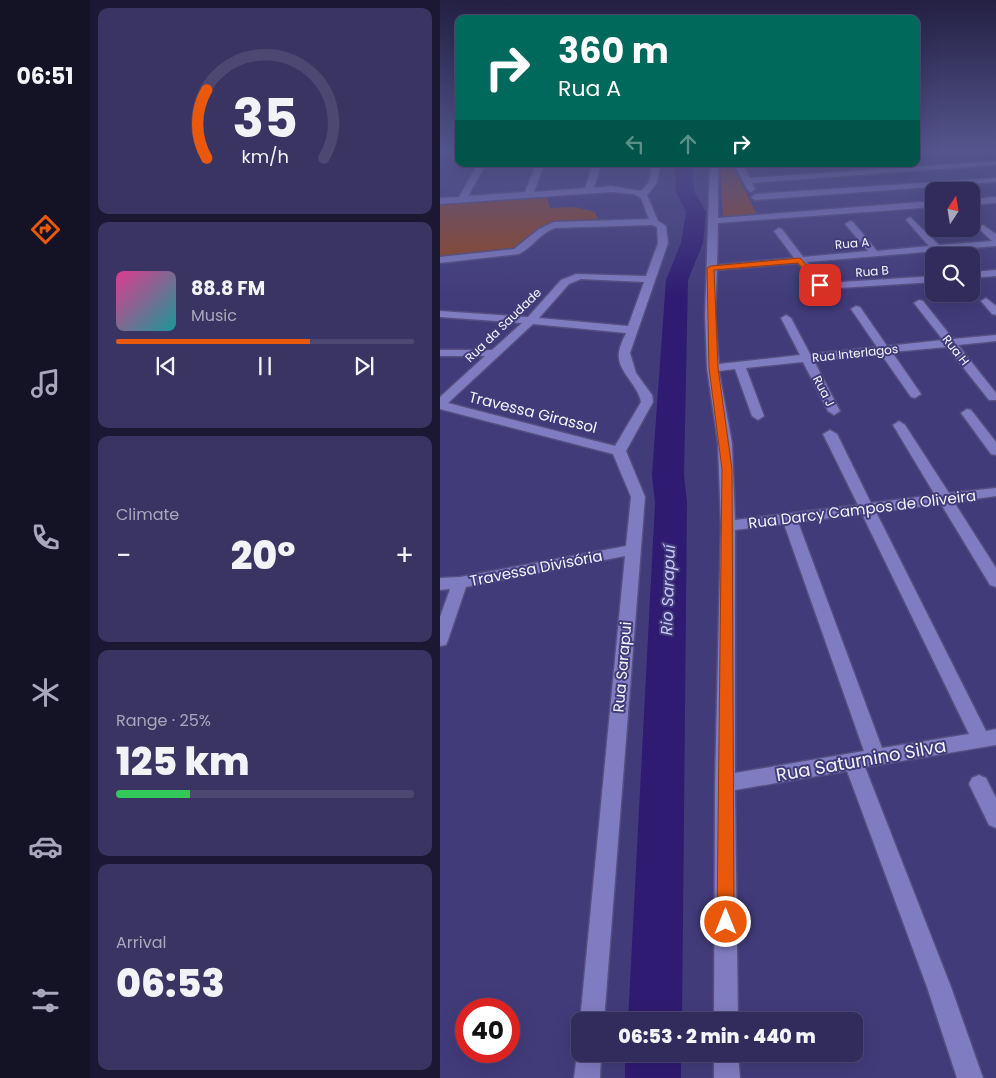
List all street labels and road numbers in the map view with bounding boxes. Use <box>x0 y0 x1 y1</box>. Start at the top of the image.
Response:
street label: Rua A <box>834 233 870 253</box>
street label: Rua B <box>854 261 890 281</box>
street label: Rua da Saudade <box>461 284 545 366</box>
street label: Rua H <box>939 331 973 369</box>
street label: Rua Interlagos <box>811 340 899 366</box>
street label: Rua J <box>809 373 839 409</box>
street label: Travessa Girassol <box>467 386 599 438</box>
street label: Rua Darcy Campos de Oliveira <box>747 485 977 533</box>
street label: Travessa Divisória <box>468 545 604 591</box>
street label: Rua Sarapui <box>608 621 636 713</box>
street label: Rua Saturnino Silva <box>774 733 948 787</box>

